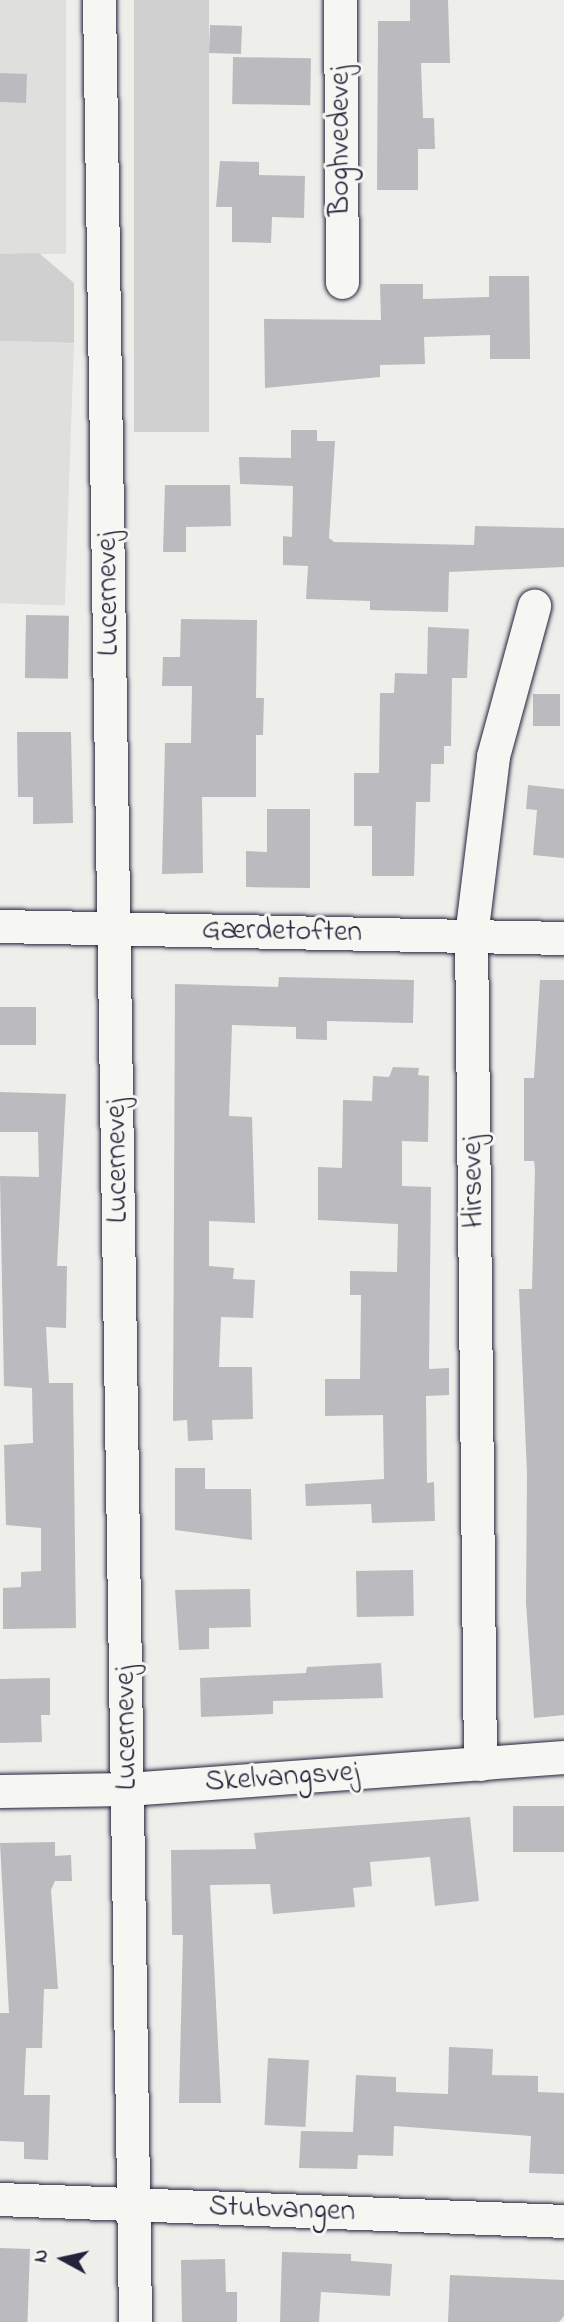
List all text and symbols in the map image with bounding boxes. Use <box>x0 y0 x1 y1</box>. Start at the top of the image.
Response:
street label: Boghvedevej <box>323 66 359 216</box>
street label: Lucernevej <box>90 532 128 656</box>
street label: Gærdetoften <box>201 913 363 951</box>
street label: Lucernevej <box>99 1099 137 1223</box>
street label: Hirsevej <box>455 1135 493 1229</box>
street label: Lucernevej <box>108 1666 146 1790</box>
street label: Skelvangsvej <box>204 1755 360 1801</box>
street label: Stubvangen <box>208 2189 356 2231</box>
north arrow <box>28 2224 98 2294</box>
text: N <box>27 2248 56 2264</box>

